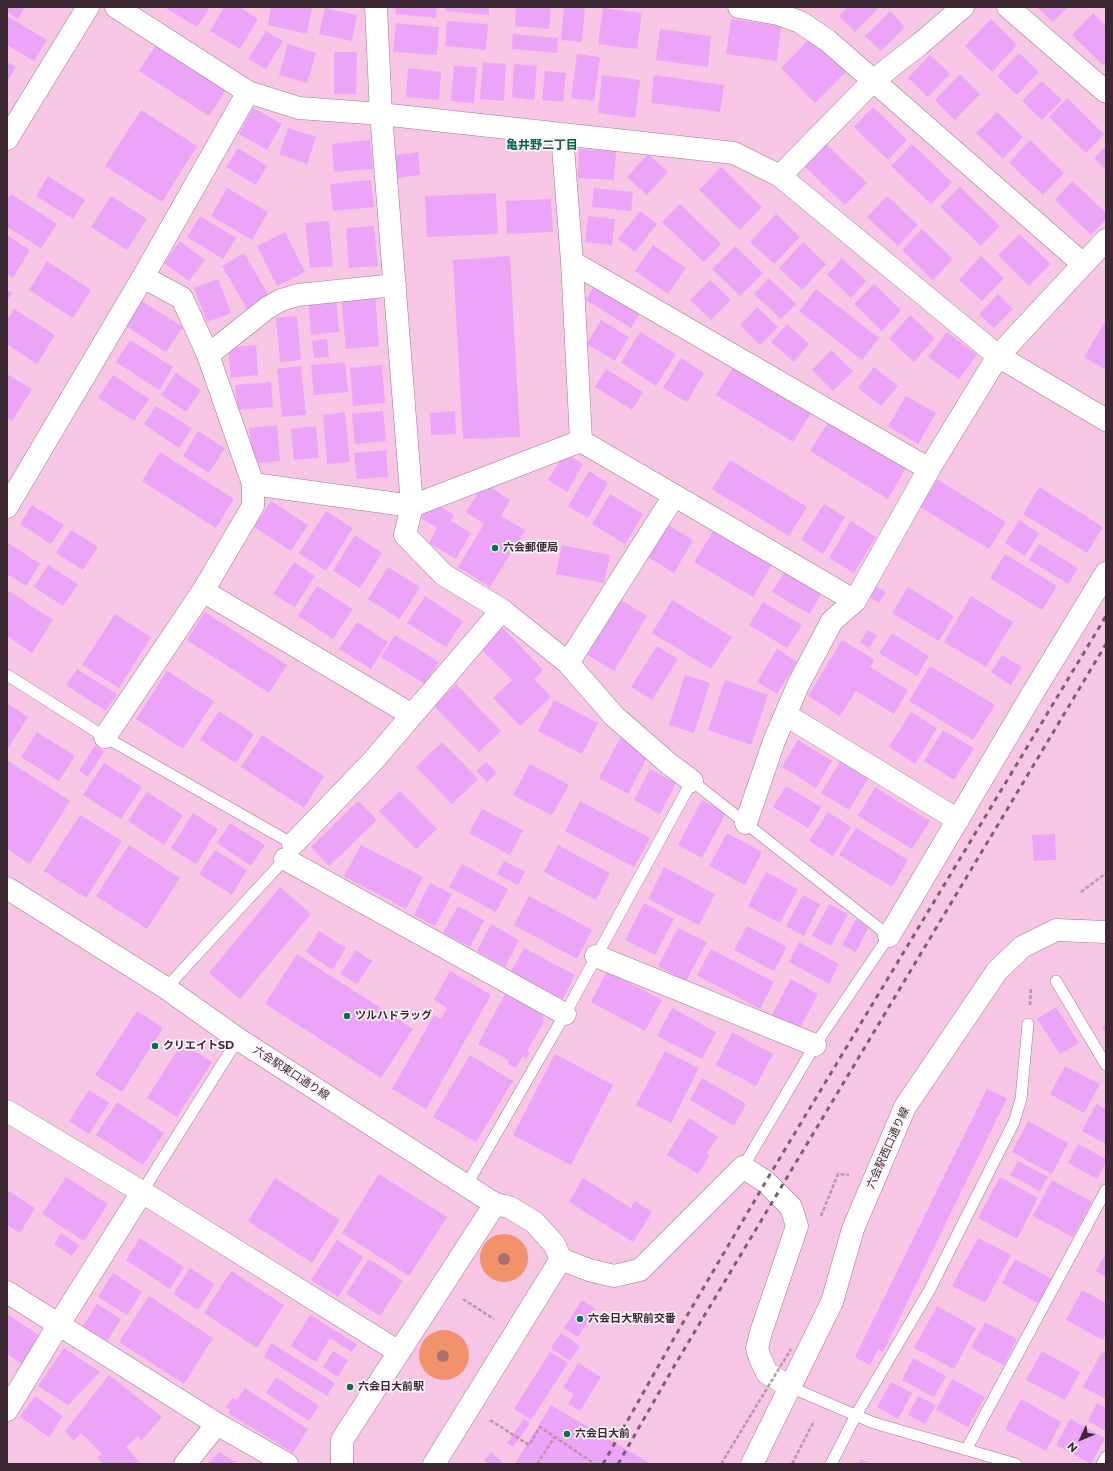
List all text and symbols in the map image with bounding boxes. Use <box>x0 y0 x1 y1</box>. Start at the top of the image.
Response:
district label: 亀井野二丁目 <box>506 138 578 152</box>
place label: 六会郵便局 <box>503 541 558 555</box>
marker: 六会郵便局 <box>490 543 500 553</box>
place label: ツルハドラッグ <box>355 1009 432 1023</box>
marker: ツルハドラッグ <box>342 1011 352 1021</box>
place label: クリエイトSD <box>163 1039 234 1053</box>
marker: クリエイトSD <box>150 1041 160 1051</box>
street label: 六会駅東口通り線 <box>251 1044 331 1102</box>
street label: 六会駅西口通り線 <box>864 1105 912 1191</box>
place label: 六会日大駅前交番 <box>588 1312 676 1326</box>
marker: 六会日大駅前交番 <box>575 1314 585 1324</box>
place label: 六会日大前駅 <box>358 1380 424 1394</box>
marker: 六会日大前駅 <box>345 1382 355 1392</box>
north arrow <box>1061 1419 1101 1459</box>
place label: 六会日大前 <box>575 1427 630 1441</box>
marker: 六会日大前 <box>562 1429 572 1439</box>
text: N <box>1064 1439 1080 1455</box>

